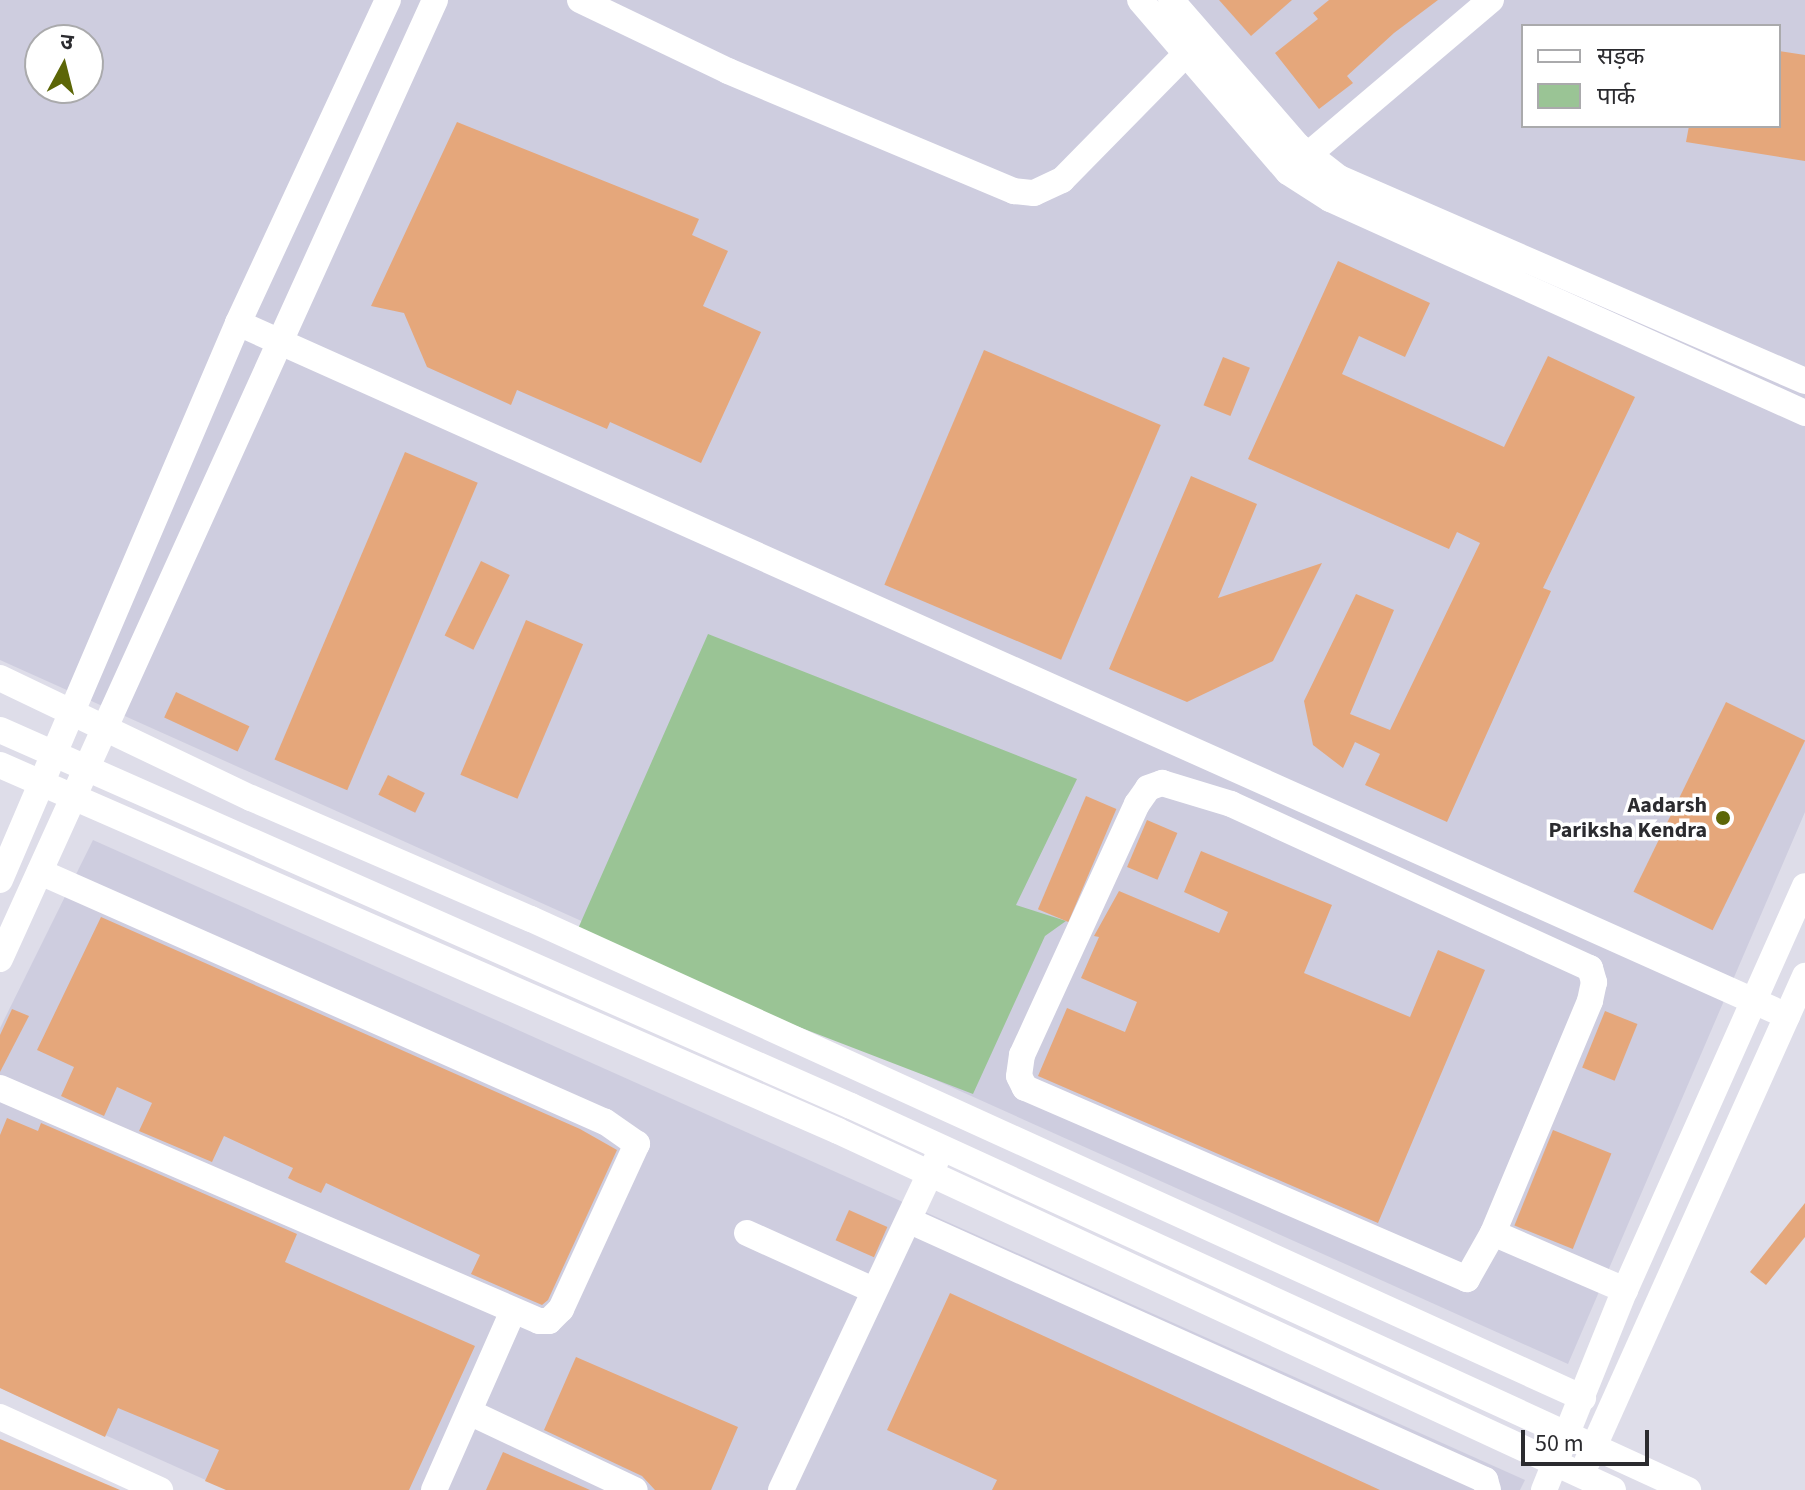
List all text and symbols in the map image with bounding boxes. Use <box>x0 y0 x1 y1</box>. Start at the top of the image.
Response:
north arrow <box>24 24 104 104</box>
legend <box>1521 24 1781 128</box>
text: उ <box>58 25 75 59</box>
text: सड़क <box>1597 39 1645 74</box>
text: पार्क <box>1597 79 1635 114</box>
place label: Aadarsh Pariksha Kendra <box>1548 792 1707 844</box>
marker: Aadarsh Pariksha Kendra <box>1714 809 1732 827</box>
scale bar <box>1525 1414 1653 1464</box>
text: 50 m <box>1535 1426 1584 1461</box>

